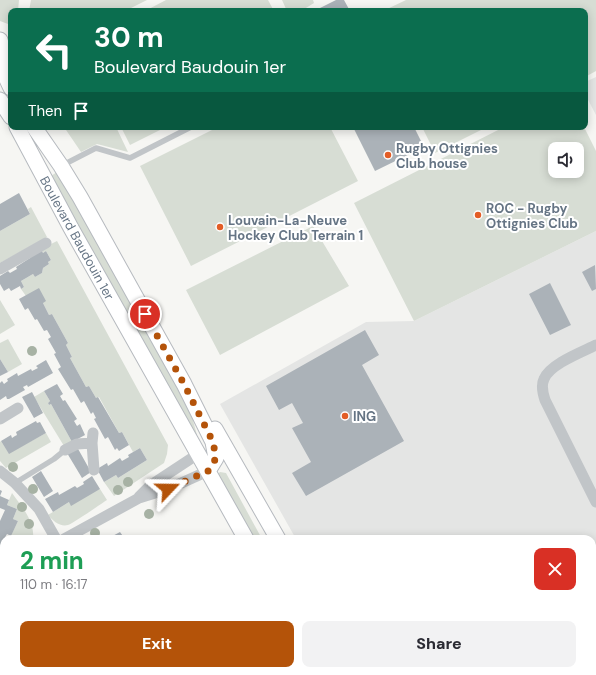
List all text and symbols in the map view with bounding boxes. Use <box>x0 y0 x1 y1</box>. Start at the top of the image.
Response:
text: 30 m <box>94 19 164 56</box>
icon: left <box>28 24 80 76</box>
text: Boulevard Baudouin 1er <box>94 55 286 79</box>
icon: arrive <box>70 100 92 122</box>
text: Then <box>28 101 62 121</box>
place label: Rugby Ottignies Club house <box>396 140 498 172</box>
map controls <box>548 142 584 178</box>
button: sound <box>548 142 584 178</box>
marker: Rugby Ottignies Club house <box>383 150 393 160</box>
street label: Boulevard Baudouin 1er <box>36 173 118 303</box>
place label: ROC - Rugby Ottignies Club <box>486 200 578 232</box>
marker: ROC - Rugby Ottignies Club <box>473 210 483 220</box>
place label: Louvain-La-Neuve Hockey Club Terrain 1 <box>228 212 363 244</box>
marker: Louvain-La-Neuve Hockey Club Terrain 1 <box>215 222 225 232</box>
pin <box>128 297 162 331</box>
icon: arrive <box>134 303 156 325</box>
place label: ING <box>353 408 376 425</box>
marker: ING <box>340 411 350 421</box>
position arrow <box>147 468 189 510</box>
text: 2 min <box>20 545 84 576</box>
button: close <box>534 548 576 590</box>
text: 110 m · 16:17 <box>20 576 87 593</box>
button: Exit <box>20 621 294 667</box>
button: Share <box>302 621 576 667</box>

